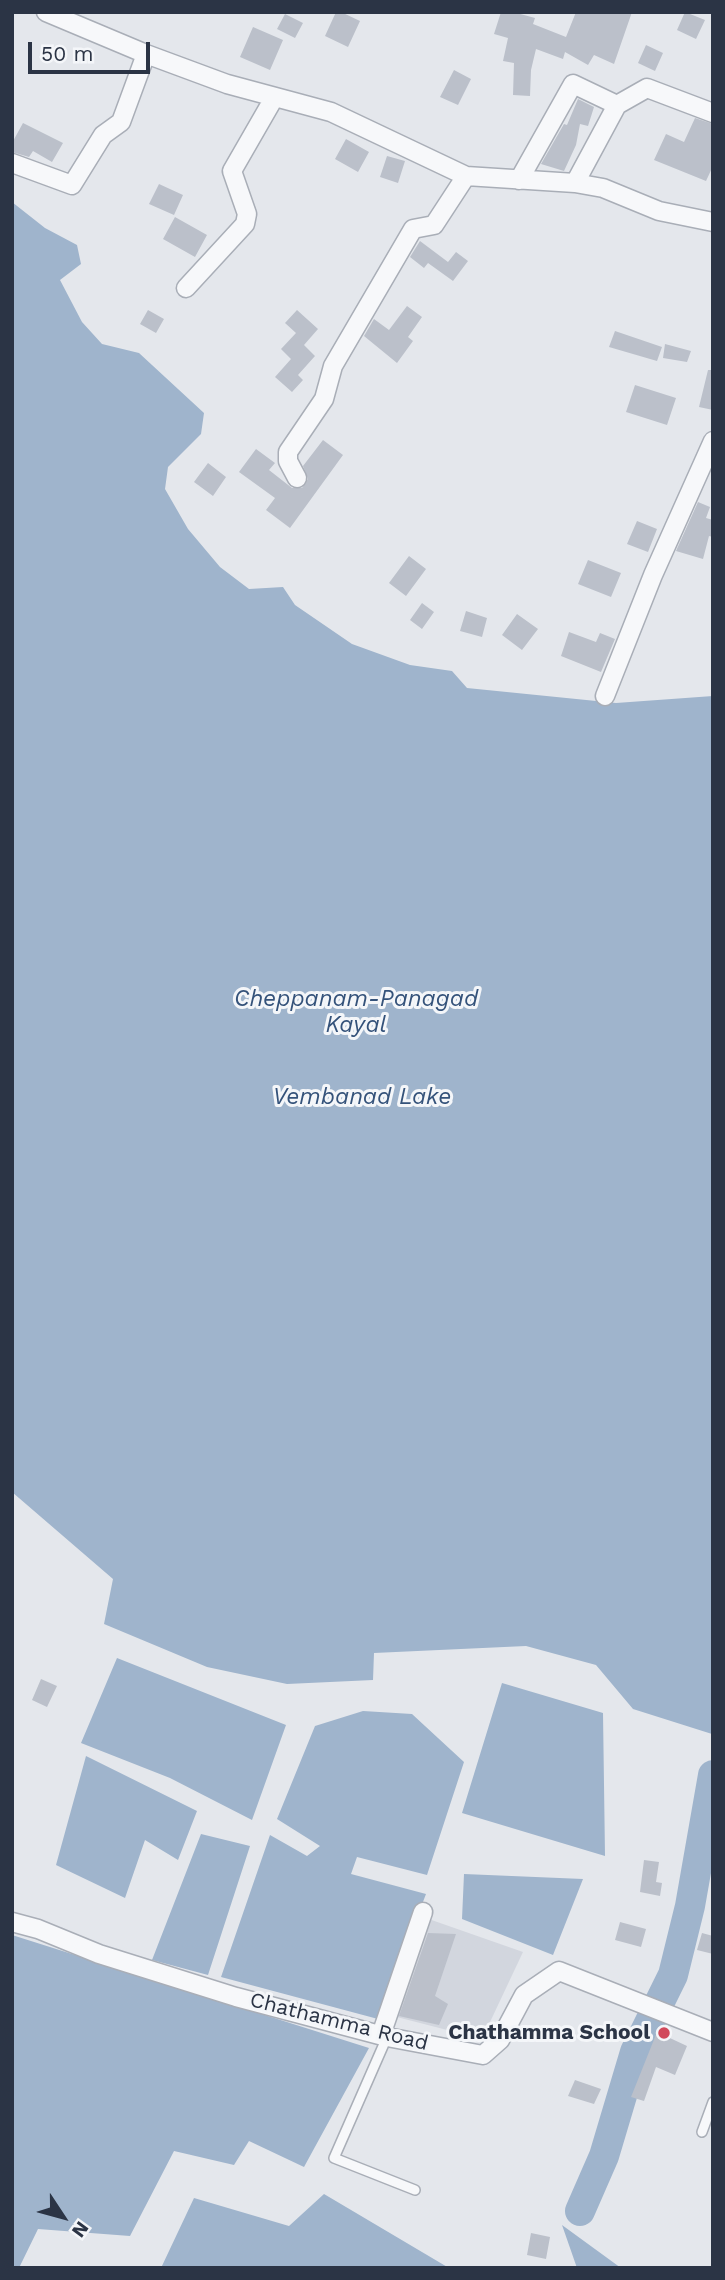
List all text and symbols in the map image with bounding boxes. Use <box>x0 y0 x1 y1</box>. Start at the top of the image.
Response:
scale bar <box>32 28 154 72</box>
text: 50 m <box>41 41 93 66</box>
water label: Cheppanam-Panagad Kayal <box>234 985 478 1039</box>
water label: Vembanad Lake <box>273 1083 451 1111</box>
street label: Chathamma Road <box>247 1988 431 2056</box>
place label: Chathamma School <box>448 2020 650 2046</box>
marker: Chathamma School <box>656 2025 672 2041</box>
north arrow <box>28 2182 98 2252</box>
text: N <box>67 2217 94 2242</box>

